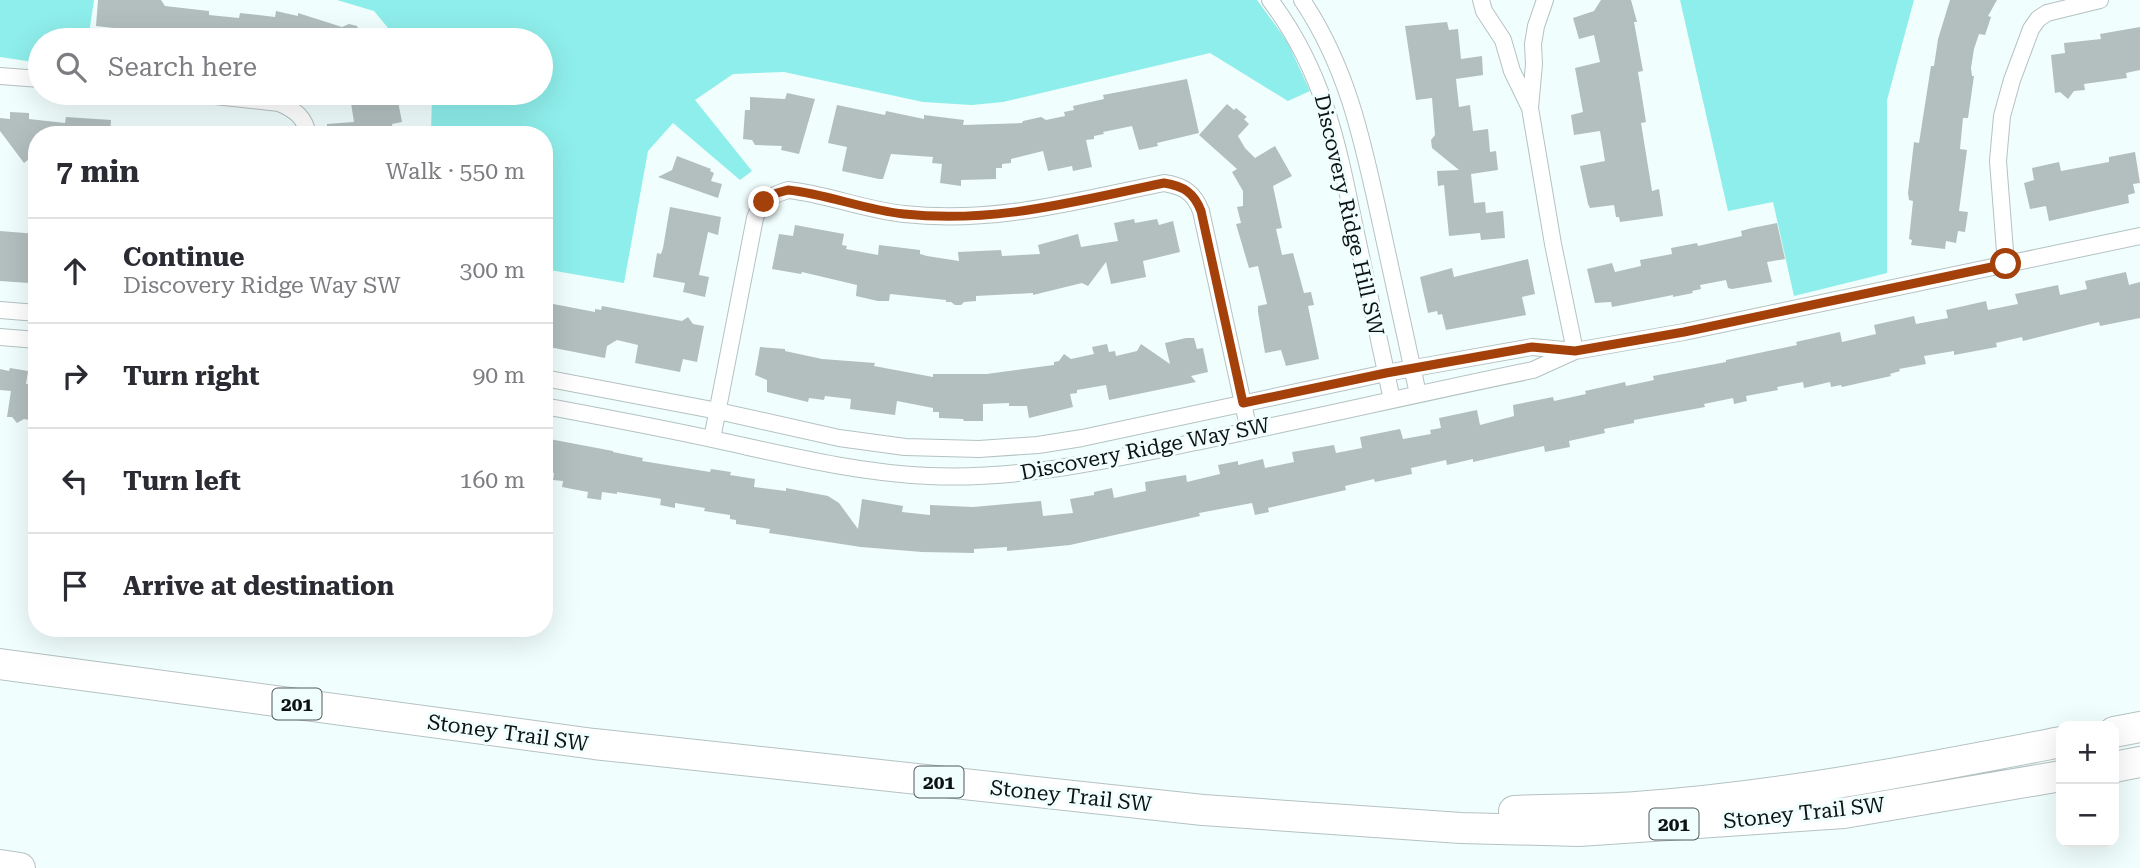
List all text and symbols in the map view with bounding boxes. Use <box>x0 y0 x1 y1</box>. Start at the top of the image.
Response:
search box <box>28 28 553 105</box>
icon: search <box>52 48 90 86</box>
text: Search here <box>108 52 257 82</box>
street label: Discovery Ridge Hill SW <box>1310 92 1389 339</box>
text: 7 min <box>56 154 139 189</box>
text: Walk · 550 m <box>386 158 525 185</box>
route end <box>748 186 779 217</box>
text: Continue <box>123 242 245 272</box>
route start <box>1990 248 2021 279</box>
icon: ahead <box>56 252 94 290</box>
text: 300 m <box>460 257 525 284</box>
text: Discovery Ridge Way SW <box>123 272 400 299</box>
icon: right <box>56 357 94 395</box>
text: Turn right <box>123 361 259 391</box>
text: 90 m <box>472 362 525 389</box>
street label: Discovery Ridge Way SW <box>1018 413 1272 485</box>
icon: left <box>56 462 94 500</box>
text: Turn left <box>123 466 241 496</box>
text: 160 m <box>460 467 525 494</box>
icon: arrive <box>56 567 94 605</box>
text: Arrive at destination <box>123 571 394 601</box>
road number: 201 <box>272 688 322 720</box>
street label: Stoney Trail SW <box>426 710 591 756</box>
map controls <box>2056 721 2119 847</box>
button: + <box>2056 721 2119 784</box>
road number: 201 <box>914 766 964 797</box>
street label: Stoney Trail SW <box>989 776 1154 816</box>
button: − <box>2056 784 2119 847</box>
street label: Stoney Trail SW <box>1722 793 1887 833</box>
road number: 201 <box>1650 808 1698 839</box>

